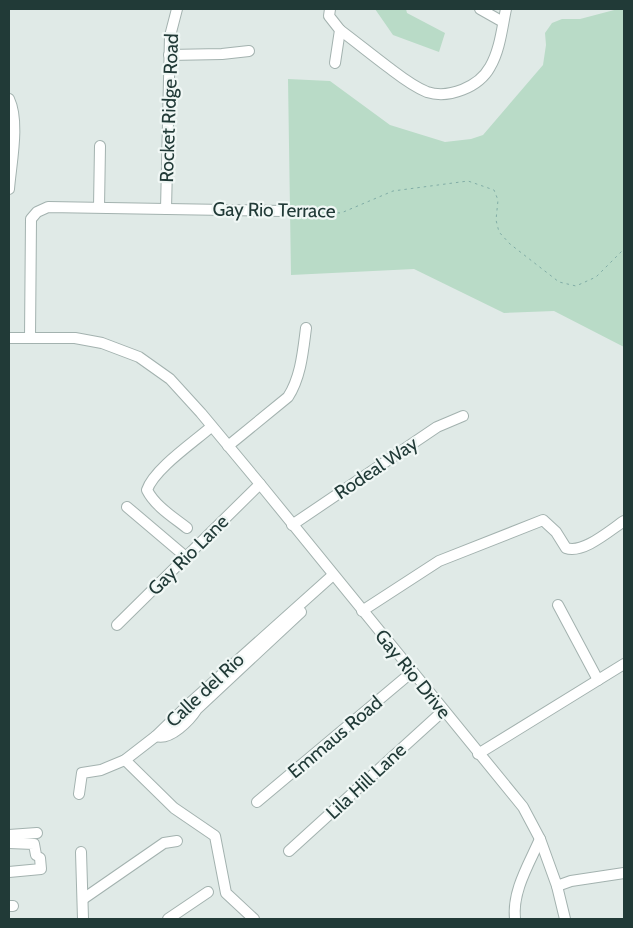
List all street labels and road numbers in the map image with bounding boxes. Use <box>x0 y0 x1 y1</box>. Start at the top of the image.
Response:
street label: Rocket Ridge Road <box>155 33 183 183</box>
street label: Gay Rio Terrace <box>212 197 336 223</box>
street label: Rodeal Way <box>330 432 422 504</box>
street label: Gay Rio Lane <box>143 510 233 600</box>
street label: Gay Rio Drive <box>370 625 456 723</box>
street label: Calle del Rio <box>161 648 249 732</box>
street label: Emmaus Road <box>283 691 387 783</box>
street label: Lila Hill Lane <box>321 738 411 824</box>

